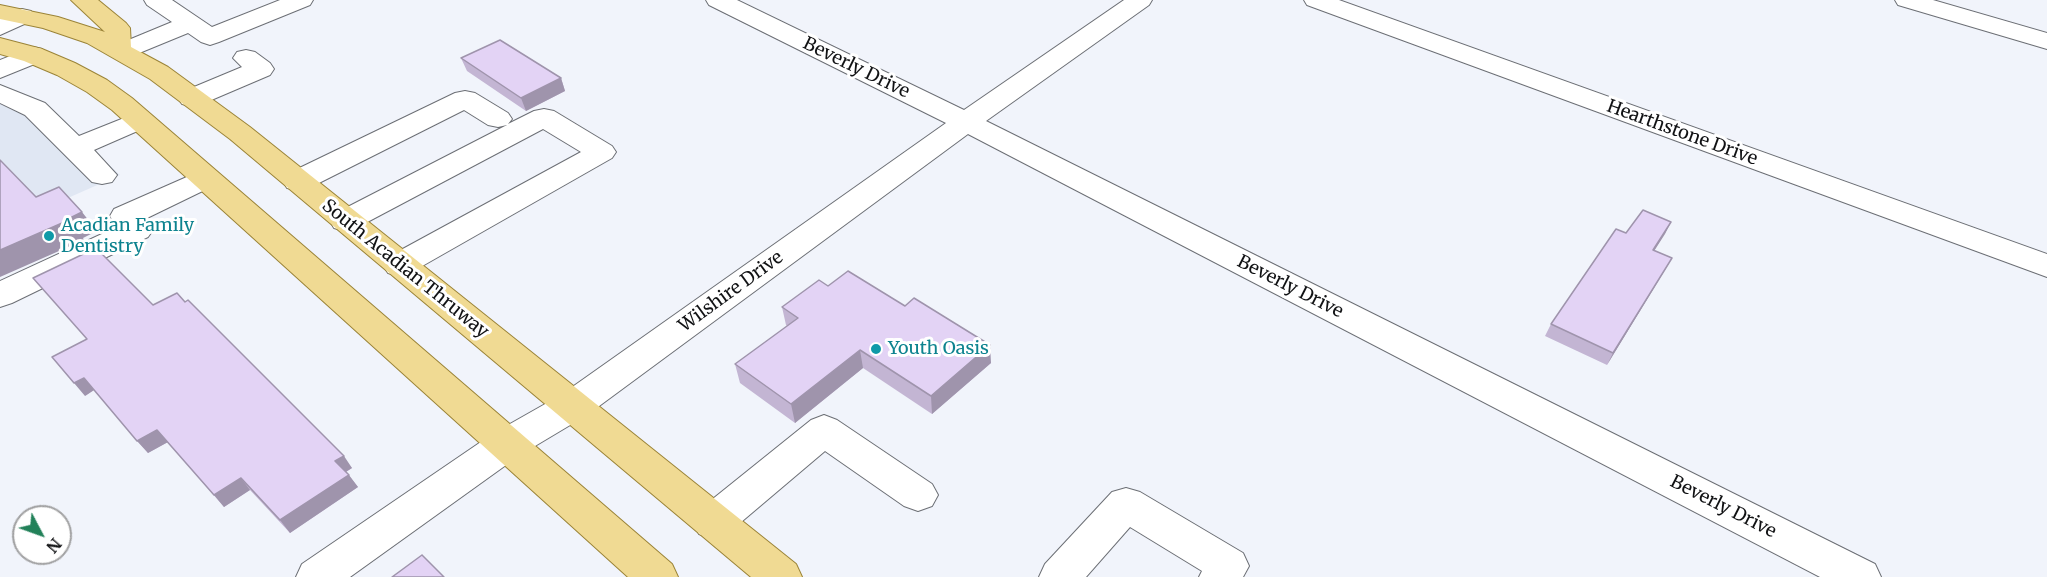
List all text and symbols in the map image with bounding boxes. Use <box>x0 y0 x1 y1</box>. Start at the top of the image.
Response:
street label: Beverly Drive <box>799 33 913 103</box>
street label: Hearthstone Drive <box>1604 96 1760 170</box>
street label: South Acadian Thruway <box>317 195 493 343</box>
place label: Acadian Family Dentistry <box>61 215 194 258</box>
marker: Acadian Family Dentistry <box>42 229 56 243</box>
street label: Wilshire Drive <box>675 247 787 337</box>
street label: Beverly Drive <box>1233 251 1347 323</box>
place label: Youth Oasis <box>888 338 989 360</box>
marker: Youth Oasis <box>869 342 883 356</box>
street label: Beverly Drive <box>1666 471 1780 543</box>
north arrow <box>12 505 72 565</box>
text: N <box>42 534 66 557</box>

